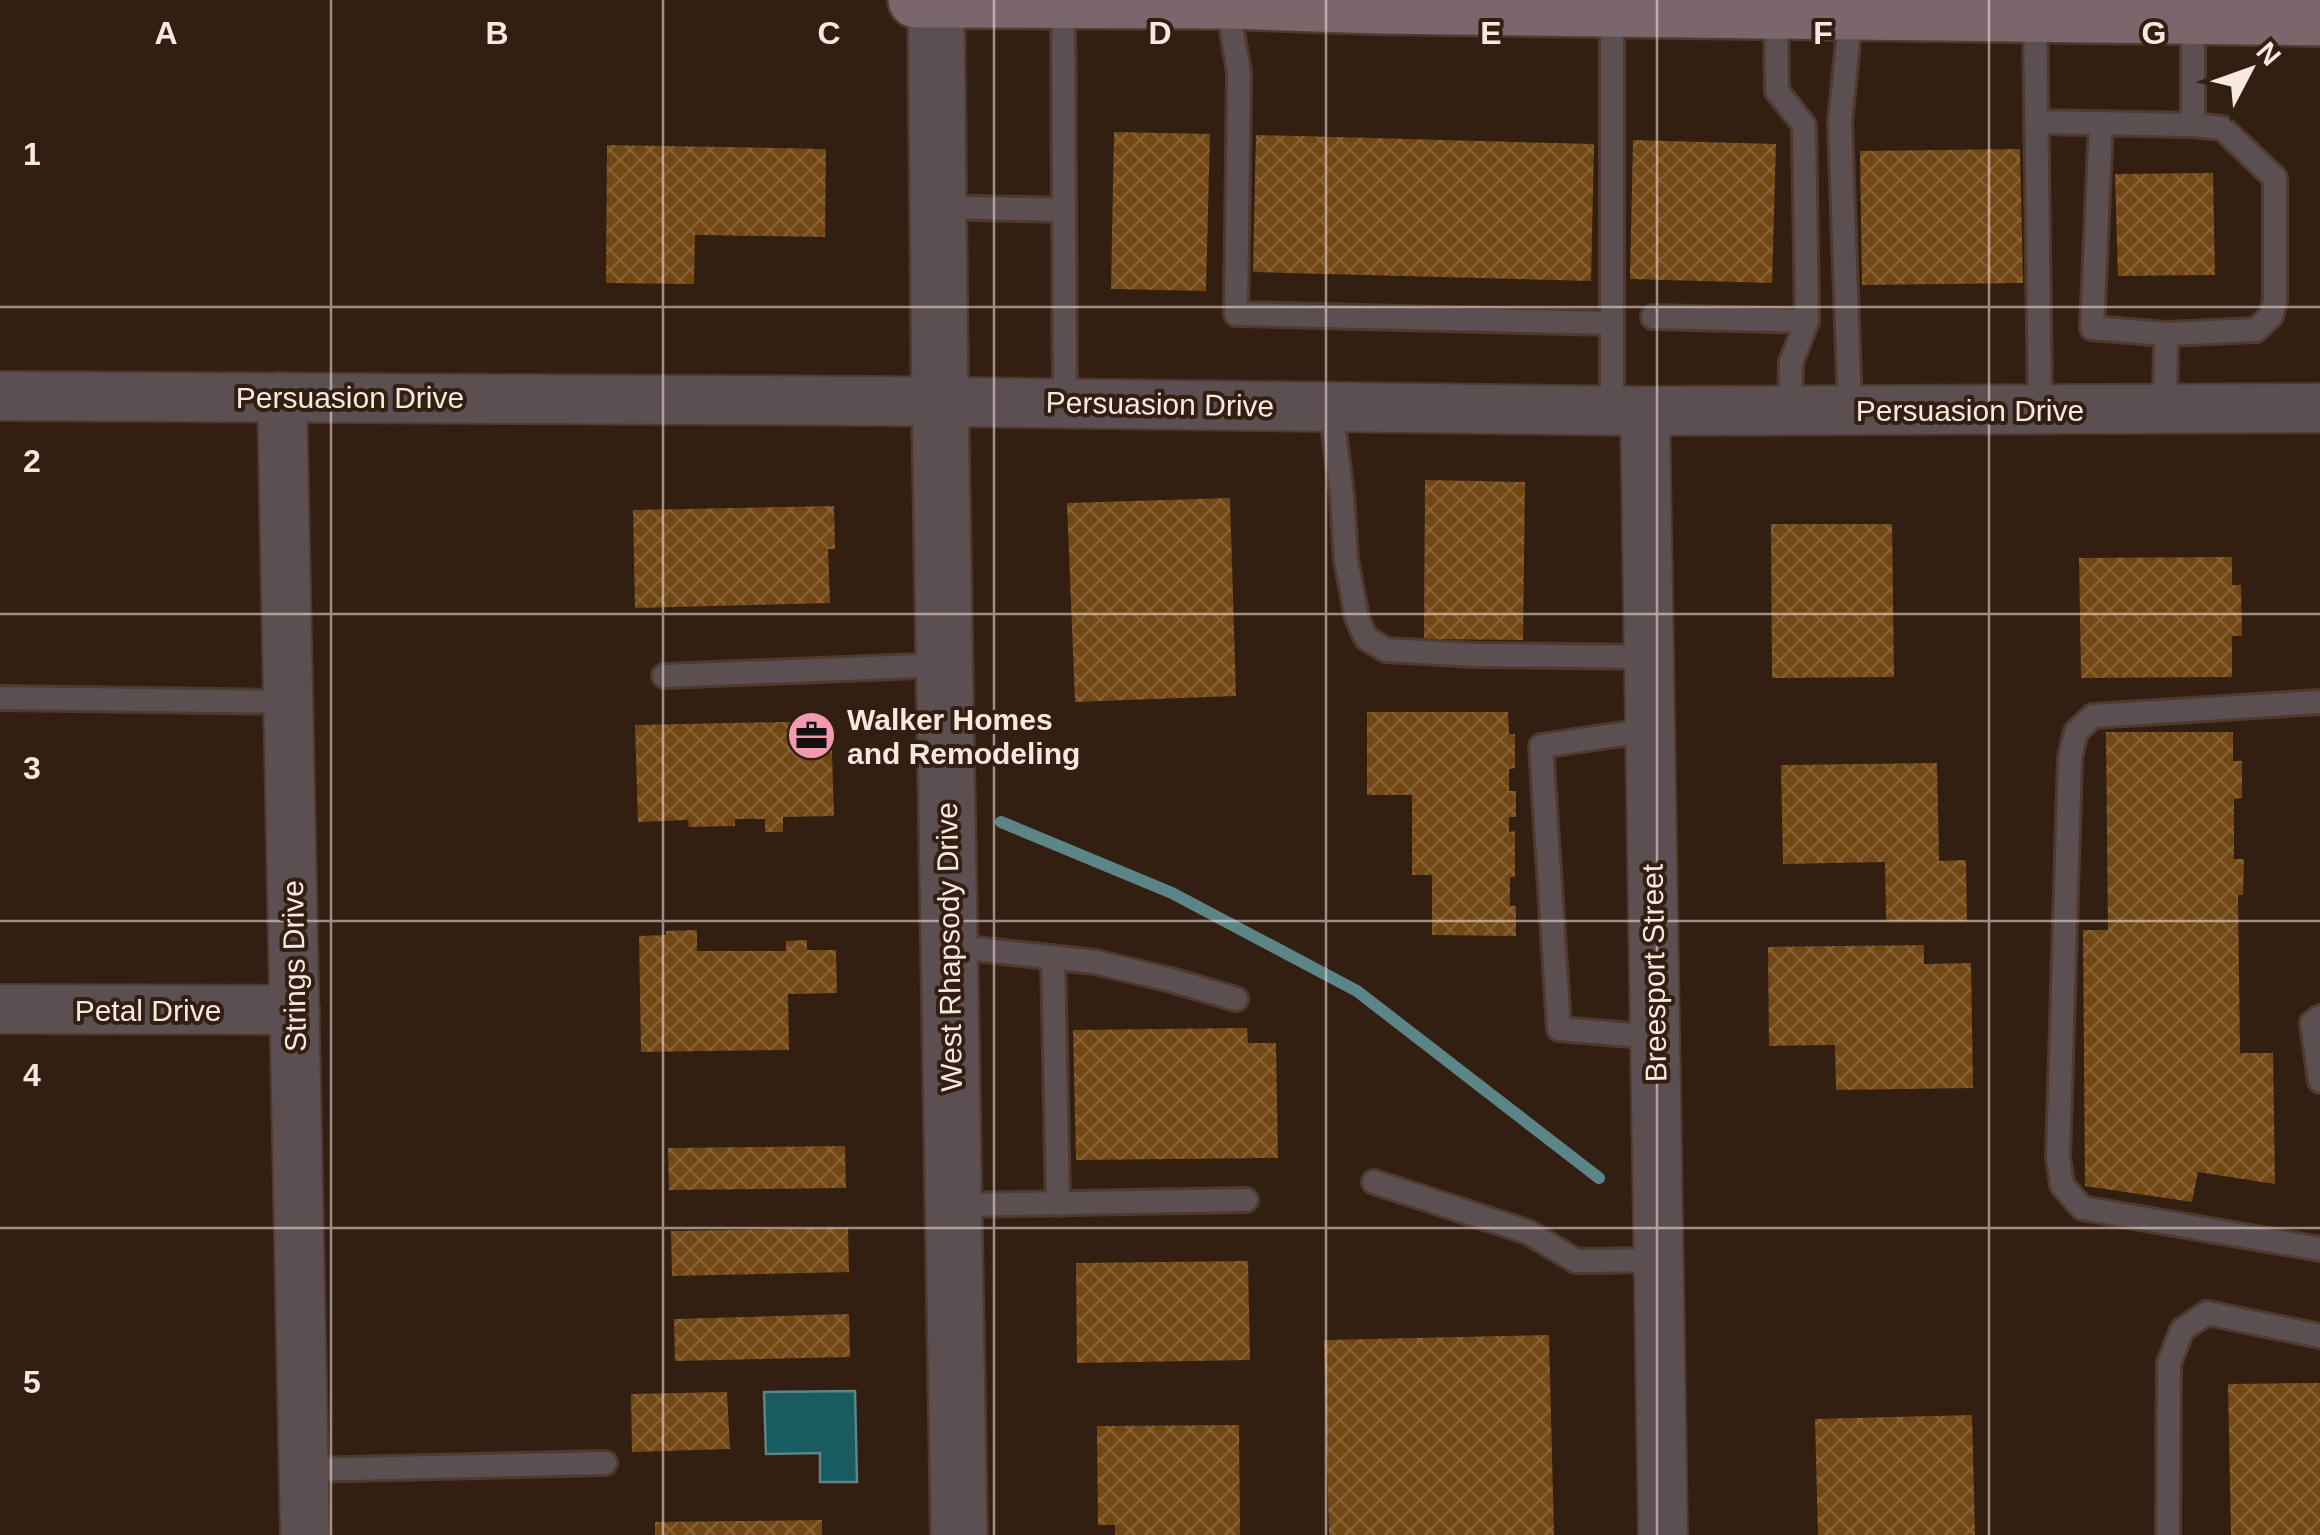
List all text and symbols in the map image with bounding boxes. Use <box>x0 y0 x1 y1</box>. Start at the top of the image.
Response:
text: A <box>154 15 178 51</box>
text: B <box>485 15 509 51</box>
text: C <box>817 15 841 51</box>
text: D <box>1148 15 1172 51</box>
text: E <box>1480 15 1502 51</box>
text: F <box>1813 15 1833 51</box>
text: G <box>2142 15 2166 51</box>
north arrow <box>2200 20 2300 120</box>
text: N <box>2250 36 2287 72</box>
text: 1 <box>23 136 41 172</box>
street label: Persuasion Drive <box>236 381 464 414</box>
street label: Persuasion Drive <box>1046 386 1274 422</box>
street label: Persuasion Drive <box>1856 394 2084 427</box>
text: 2 <box>23 443 41 479</box>
place label: Walker Homes and Remodeling <box>847 703 1080 770</box>
office icon: Walker Homes and Remodeling <box>786 710 838 762</box>
text: 3 <box>23 750 41 786</box>
street label: West Rhapsody Drive <box>930 802 968 1092</box>
street label: Breesport Street <box>1636 863 1672 1082</box>
street label: Strings Drive <box>276 880 312 1052</box>
street label: Petal Drive <box>75 994 221 1027</box>
text: 4 <box>23 1057 41 1093</box>
text: 5 <box>23 1364 41 1400</box>

